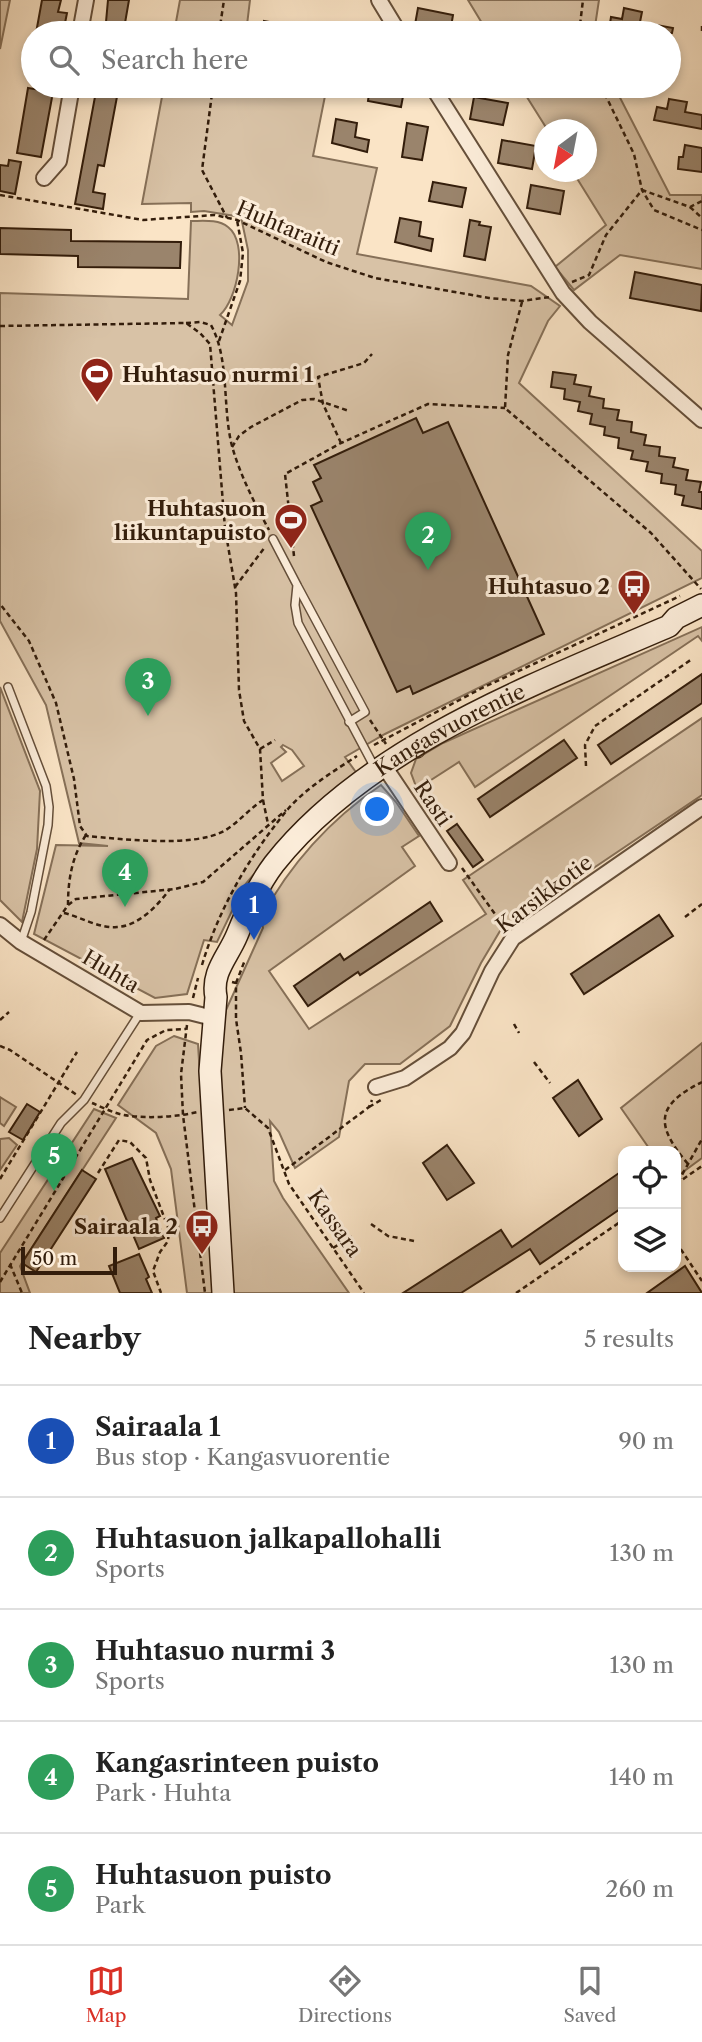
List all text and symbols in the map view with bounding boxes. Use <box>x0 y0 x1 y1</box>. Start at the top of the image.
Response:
search box <box>21 21 681 98</box>
icon: search <box>45 41 83 79</box>
text: Search here <box>101 44 248 76</box>
north arrow <box>534 119 597 182</box>
street label: Huhtaraitti <box>233 195 343 261</box>
sports icon: Huhtasuo nurmi 1 <box>78 355 116 404</box>
place label: Huhtasuo nurmi 1 <box>122 362 314 387</box>
place label: Huhtasuon liikuntapuisto <box>114 496 267 545</box>
sports icon: Huhtasuon liikuntapuisto <box>272 501 310 550</box>
pin: 2 <box>405 512 451 570</box>
bus stop icon: Huhtasuo 2 <box>615 567 653 616</box>
place label: Huhtasuo 2 <box>488 574 610 599</box>
pin: 3 <box>125 658 171 716</box>
street label: Kangasvuorentie <box>369 678 529 781</box>
street label: Rasti <box>409 776 457 830</box>
your location <box>360 792 394 826</box>
pin: 4 <box>102 849 148 907</box>
street label: Karsikkotie <box>491 850 597 938</box>
pin: 1 <box>231 882 277 940</box>
street label: Huhta <box>78 944 145 998</box>
pin: 5 <box>31 1133 77 1191</box>
map controls <box>618 1146 681 1272</box>
button: locate <box>618 1146 681 1209</box>
street label: Kassara <box>303 1184 368 1262</box>
bus stop icon: Sairaala 2 <box>183 1207 221 1256</box>
button: layers <box>618 1209 681 1272</box>
place label: Sairaala 2 <box>74 1214 178 1239</box>
scale bar <box>21 1244 117 1276</box>
text: 50 m <box>32 1247 77 1270</box>
text: Nearby <box>28 1320 141 1357</box>
text: 5 results <box>584 1325 674 1353</box>
text: Sairaala 1 <box>95 1411 221 1443</box>
text: 1 <box>46 1427 56 1455</box>
text: 90 m <box>618 1427 674 1455</box>
text: Bus stop · Kangasvuorentie <box>95 1443 390 1471</box>
text: Huhtasuon jalkapallohalli <box>95 1523 441 1555</box>
text: 2 <box>44 1539 58 1567</box>
text: 130 m <box>610 1539 674 1567</box>
text: Sports <box>95 1555 165 1583</box>
text: Huhtasuo nurmi 3 <box>95 1635 335 1667</box>
text: 3 <box>45 1651 58 1679</box>
text: 130 m <box>610 1651 674 1679</box>
text: Sports <box>95 1667 165 1695</box>
text: Kangasrinteen puisto <box>95 1747 379 1779</box>
text: 4 <box>44 1763 58 1791</box>
text: 140 m <box>609 1763 674 1791</box>
text: Park · Huhta <box>95 1779 231 1807</box>
text: Huhtasuon puisto <box>95 1859 332 1891</box>
text: 5 <box>45 1875 57 1903</box>
text: 260 m <box>605 1875 674 1903</box>
text: Park <box>95 1891 145 1919</box>
tab: Map <box>86 1962 127 2027</box>
tab: Directions <box>298 1962 392 2027</box>
tab: Saved <box>563 1962 616 2027</box>

